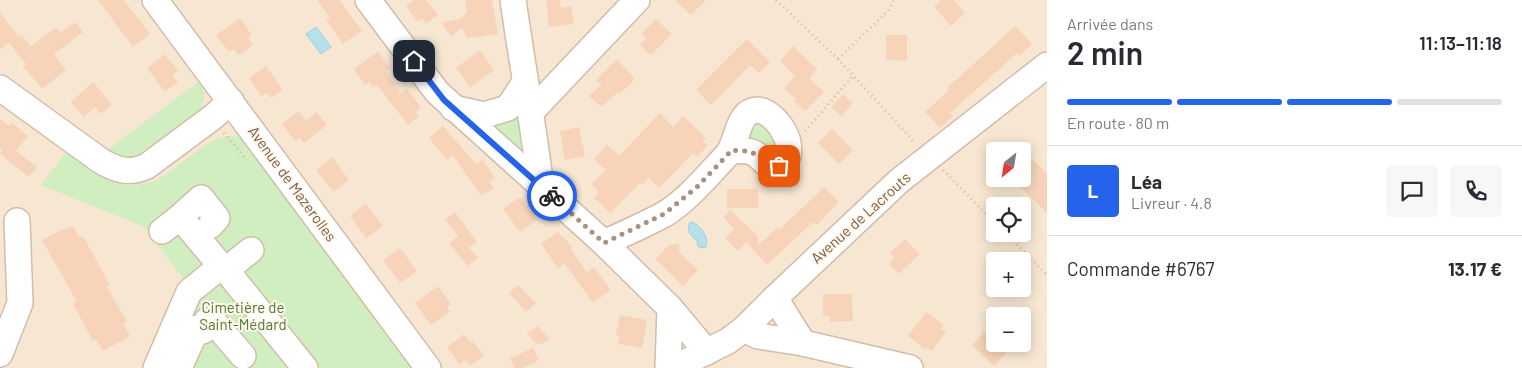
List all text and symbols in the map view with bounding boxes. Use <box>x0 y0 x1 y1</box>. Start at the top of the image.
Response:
text: Arrivée dans <box>1067 14 1153 33</box>
text: 11:13–11:18 <box>1419 31 1502 54</box>
text: 2 min <box>1067 33 1143 71</box>
pin <box>393 40 435 82</box>
icon: home <box>400 47 428 75</box>
text: En route · 80 m <box>1067 113 1169 132</box>
street label: Avenue de Mazerolles <box>245 122 341 245</box>
north arrow <box>986 142 1031 188</box>
map controls <box>986 142 1031 352</box>
pin <box>758 145 800 187</box>
icon: bag <box>765 152 793 180</box>
button: chat <box>1386 165 1438 217</box>
button: phone <box>1450 165 1502 217</box>
street label: Avenue de Lacrouts <box>807 168 914 267</box>
text: Léa <box>1131 170 1162 193</box>
courier <box>527 171 577 221</box>
text: L <box>1088 179 1098 202</box>
icon: bike <box>538 182 566 210</box>
text: Livreur · 4.8 <box>1131 193 1212 212</box>
button: locate <box>986 197 1031 242</box>
button: + <box>986 252 1031 297</box>
text: Commande #6767 <box>1067 257 1214 280</box>
text: 13.17 € <box>1448 257 1502 280</box>
park label: Cimetière de Saint-Médard <box>199 298 287 333</box>
button: − <box>986 307 1031 352</box>

